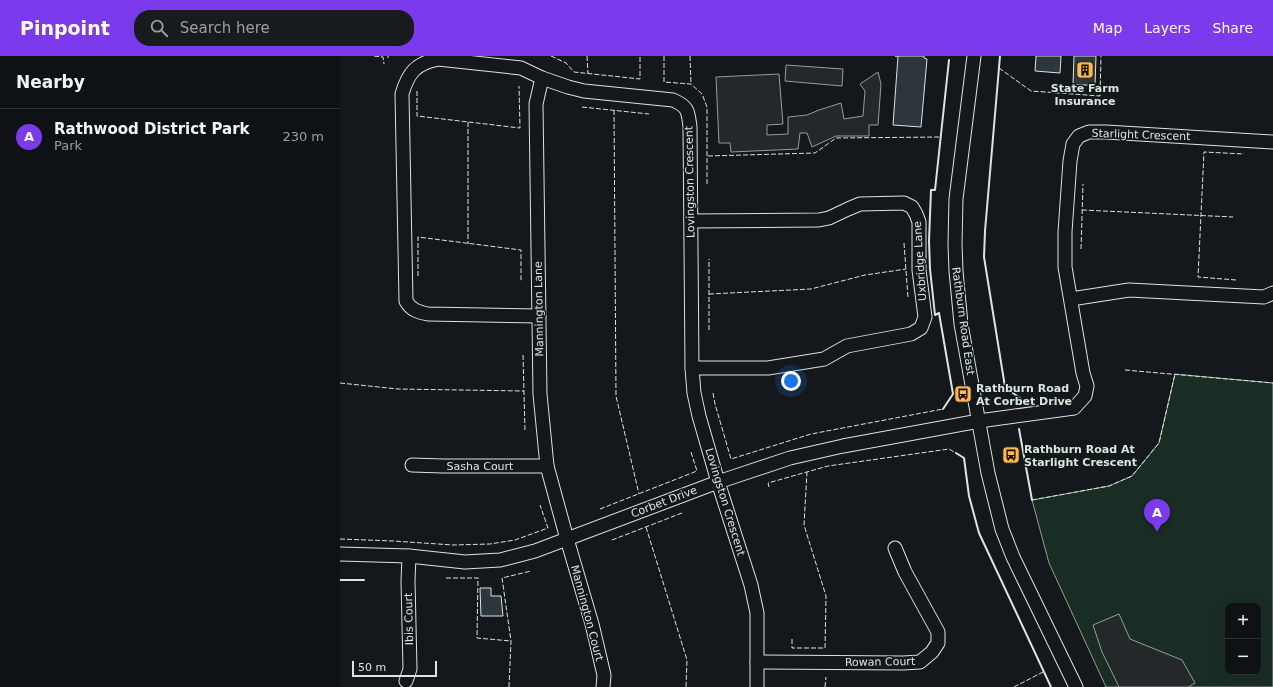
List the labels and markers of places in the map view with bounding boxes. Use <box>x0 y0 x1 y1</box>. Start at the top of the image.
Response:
building icon: State Farm Insurance <box>1075 60 1095 80</box>
place label: State Farm Insurance <box>1051 82 1119 108</box>
place label: Rathburn Road At Corbet Drive <box>976 382 1072 408</box>
bus stop icon: Rathburn Road At Corbet Drive <box>953 384 973 404</box>
place label: Rathburn Road At Starlight Crescent <box>1024 443 1137 469</box>
bus stop icon: Rathburn Road At Starlight Crescent <box>1001 445 1021 465</box>
pin: A <box>1144 499 1170 532</box>

